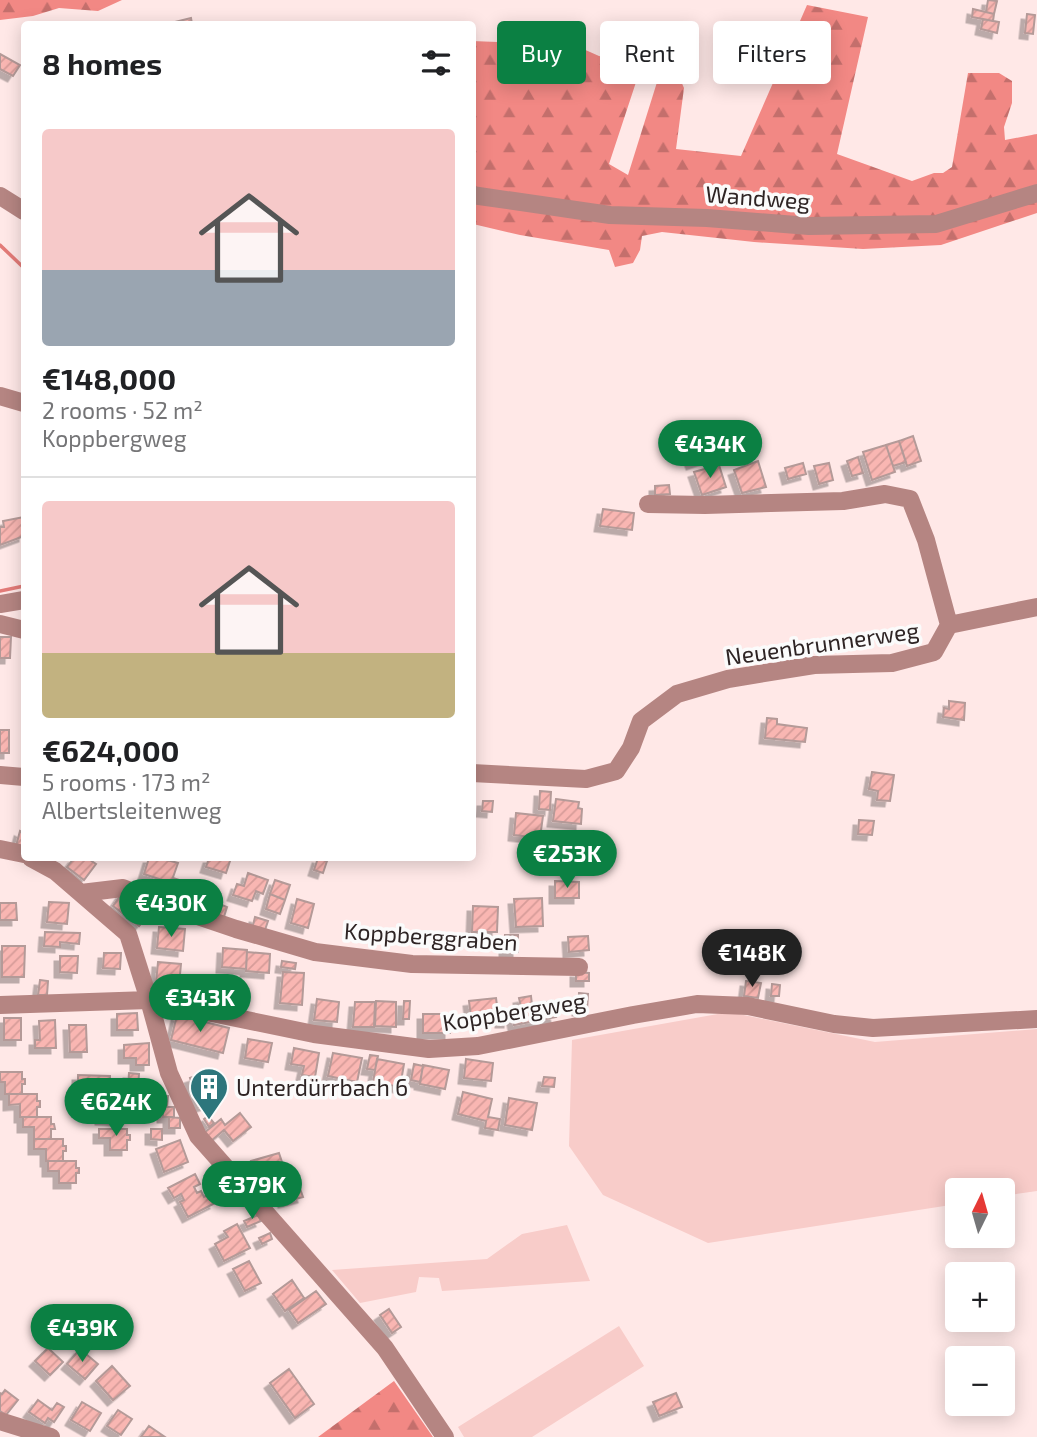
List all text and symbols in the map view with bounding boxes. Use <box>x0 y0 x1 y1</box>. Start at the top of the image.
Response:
chip: Buy <box>497 21 586 84</box>
chip: Rent <box>600 21 699 84</box>
chip: Filters <box>713 21 831 84</box>
icon: filters <box>417 44 455 82</box>
text: 8 homes <box>42 45 162 81</box>
icon: home <box>186 175 312 301</box>
street label: Wandweg <box>705 179 811 215</box>
text: €148,000 <box>42 360 176 396</box>
text: 2 rooms · 52 m² <box>42 396 203 424</box>
pin: €434K <box>661 420 759 480</box>
text: Koppbergweg <box>42 424 187 452</box>
text: €434K <box>674 429 746 457</box>
icon: home <box>186 547 312 673</box>
street label: Neuenbrunnerweg <box>723 616 921 670</box>
text: €624,000 <box>42 732 180 768</box>
text: 5 rooms · 173 m² <box>42 768 211 796</box>
text: Albertsleitenweg <box>42 796 222 824</box>
pin: €253K <box>518 830 616 890</box>
text: €253K <box>533 839 601 867</box>
pin: €430K <box>122 880 220 939</box>
text: €430K <box>135 888 207 916</box>
street label: Koppberggraben <box>343 916 519 956</box>
pin: €148K <box>703 930 801 989</box>
text: €148K <box>718 938 786 966</box>
pin: €343K <box>151 974 249 1034</box>
text: €343K <box>165 983 235 1011</box>
street label: Koppbergweg <box>440 986 588 1036</box>
building icon: Unterdürrbach 6 <box>188 1066 230 1121</box>
place label: Unterdürrbach 6 <box>236 1073 408 1101</box>
pin: €624K <box>67 1078 165 1138</box>
text: €624K <box>81 1087 151 1115</box>
pin: €379K <box>203 1162 301 1221</box>
text: €379K <box>218 1170 286 1198</box>
north arrow <box>945 1178 1015 1248</box>
map controls <box>945 1178 1015 1416</box>
button: + <box>945 1262 1015 1332</box>
pin: €439K <box>33 1304 131 1364</box>
text: €439K <box>47 1313 117 1341</box>
button: − <box>945 1346 1015 1416</box>

